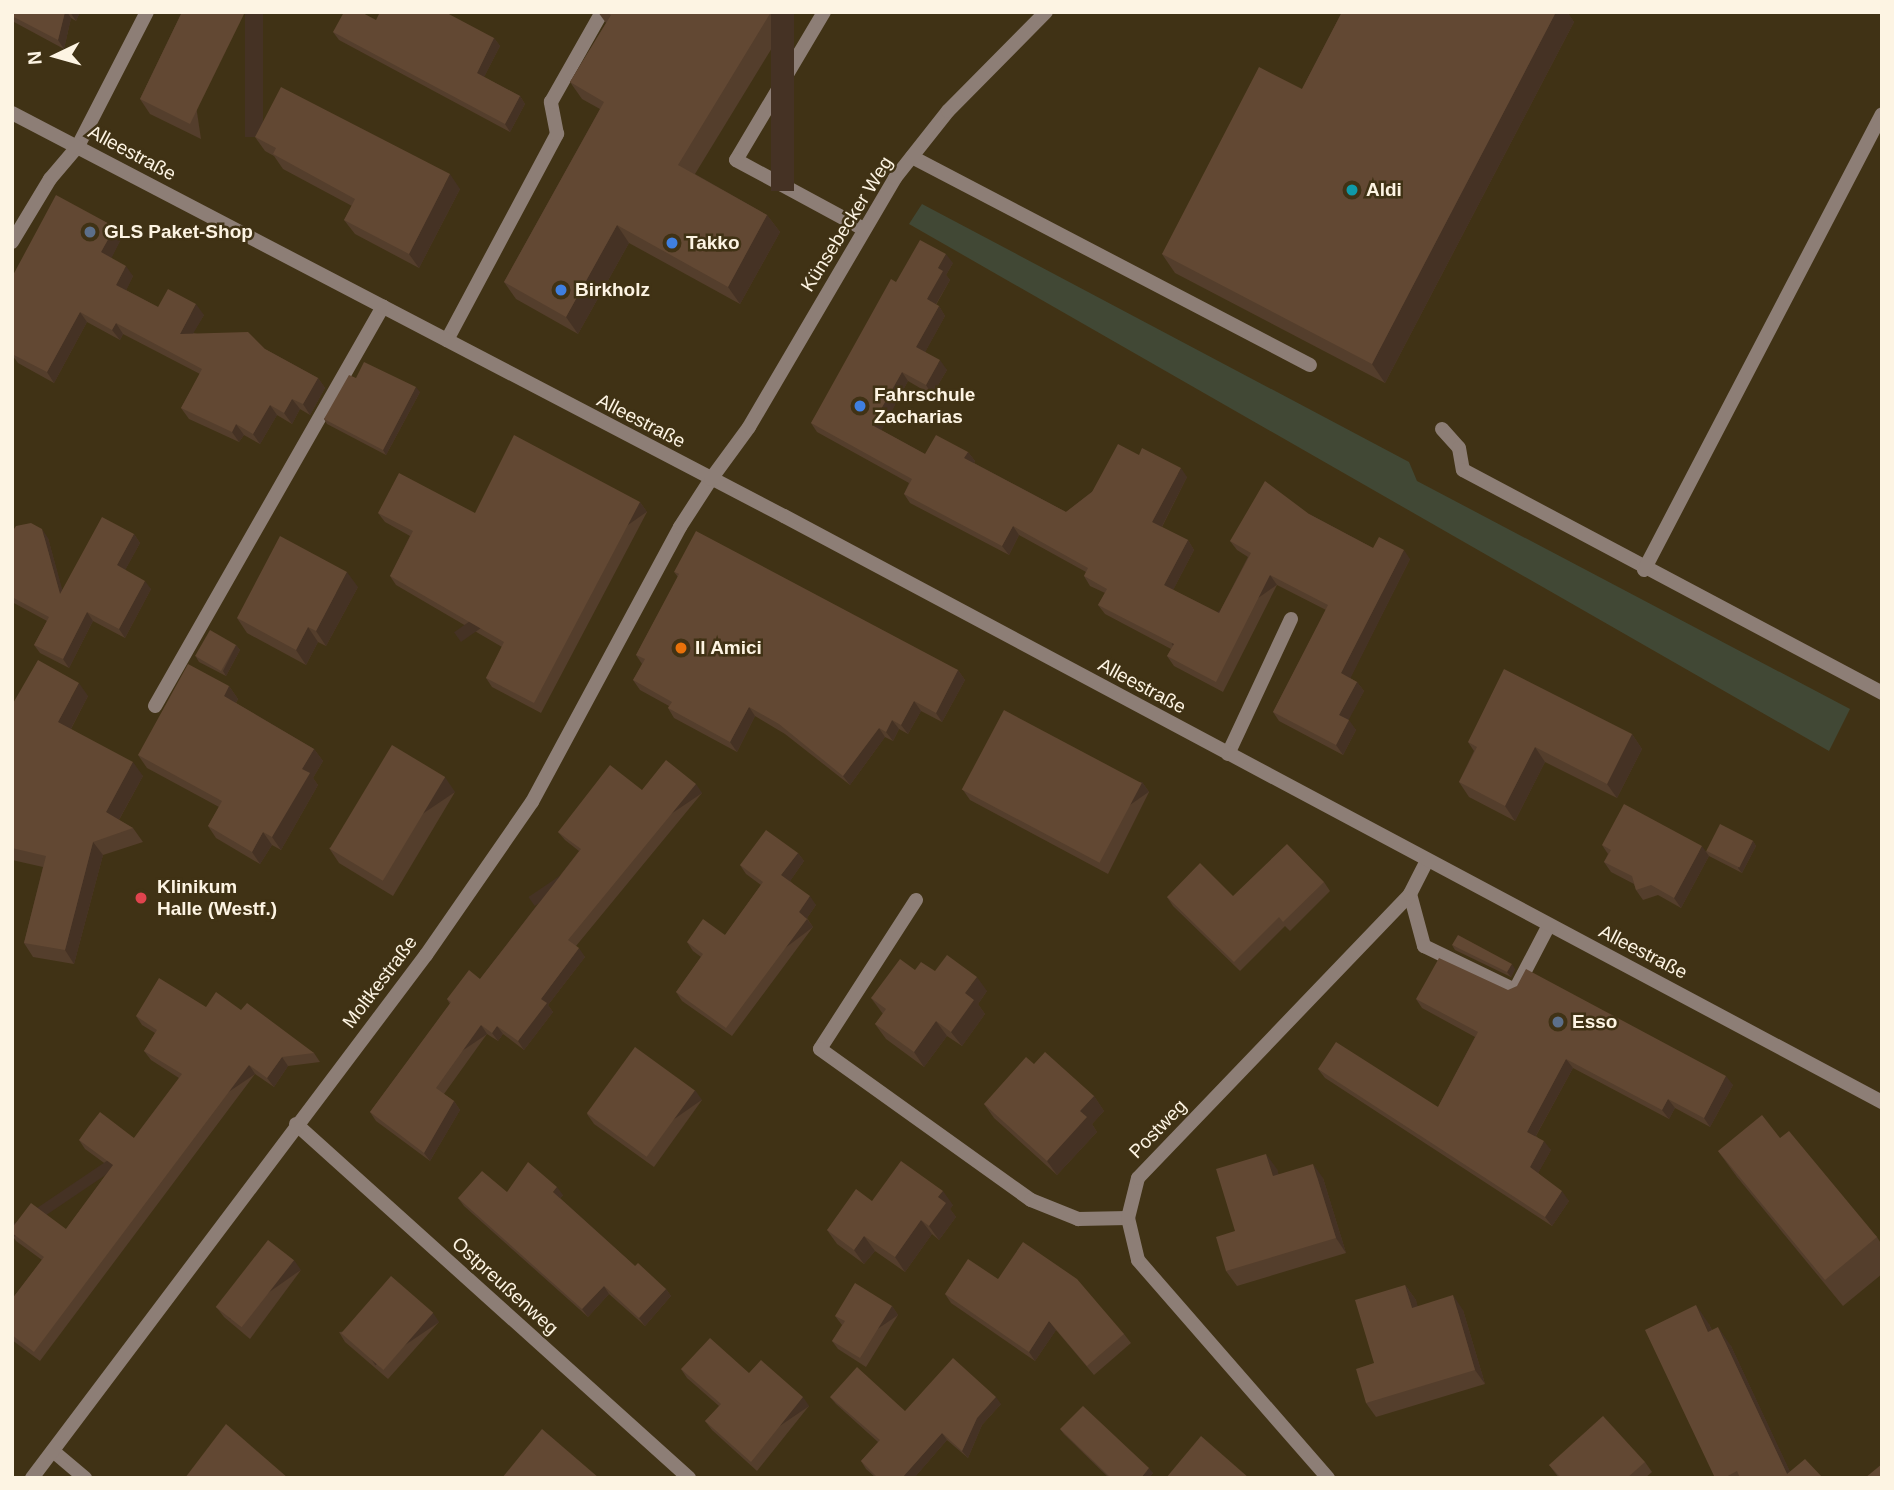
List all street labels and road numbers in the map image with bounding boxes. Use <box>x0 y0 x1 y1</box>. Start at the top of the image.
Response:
street label: Alleestraße <box>84 120 180 186</box>
street label: Künsebecker Weg <box>796 152 898 296</box>
street label: Alleestraße <box>593 389 689 453</box>
street label: Alleestraße <box>1094 653 1190 719</box>
street label: Alleestraße <box>1595 920 1691 984</box>
street label: Moltkestraße <box>338 931 422 1033</box>
street label: Postweg <box>1124 1095 1192 1163</box>
street label: Ostpreußenweg <box>447 1232 563 1340</box>

